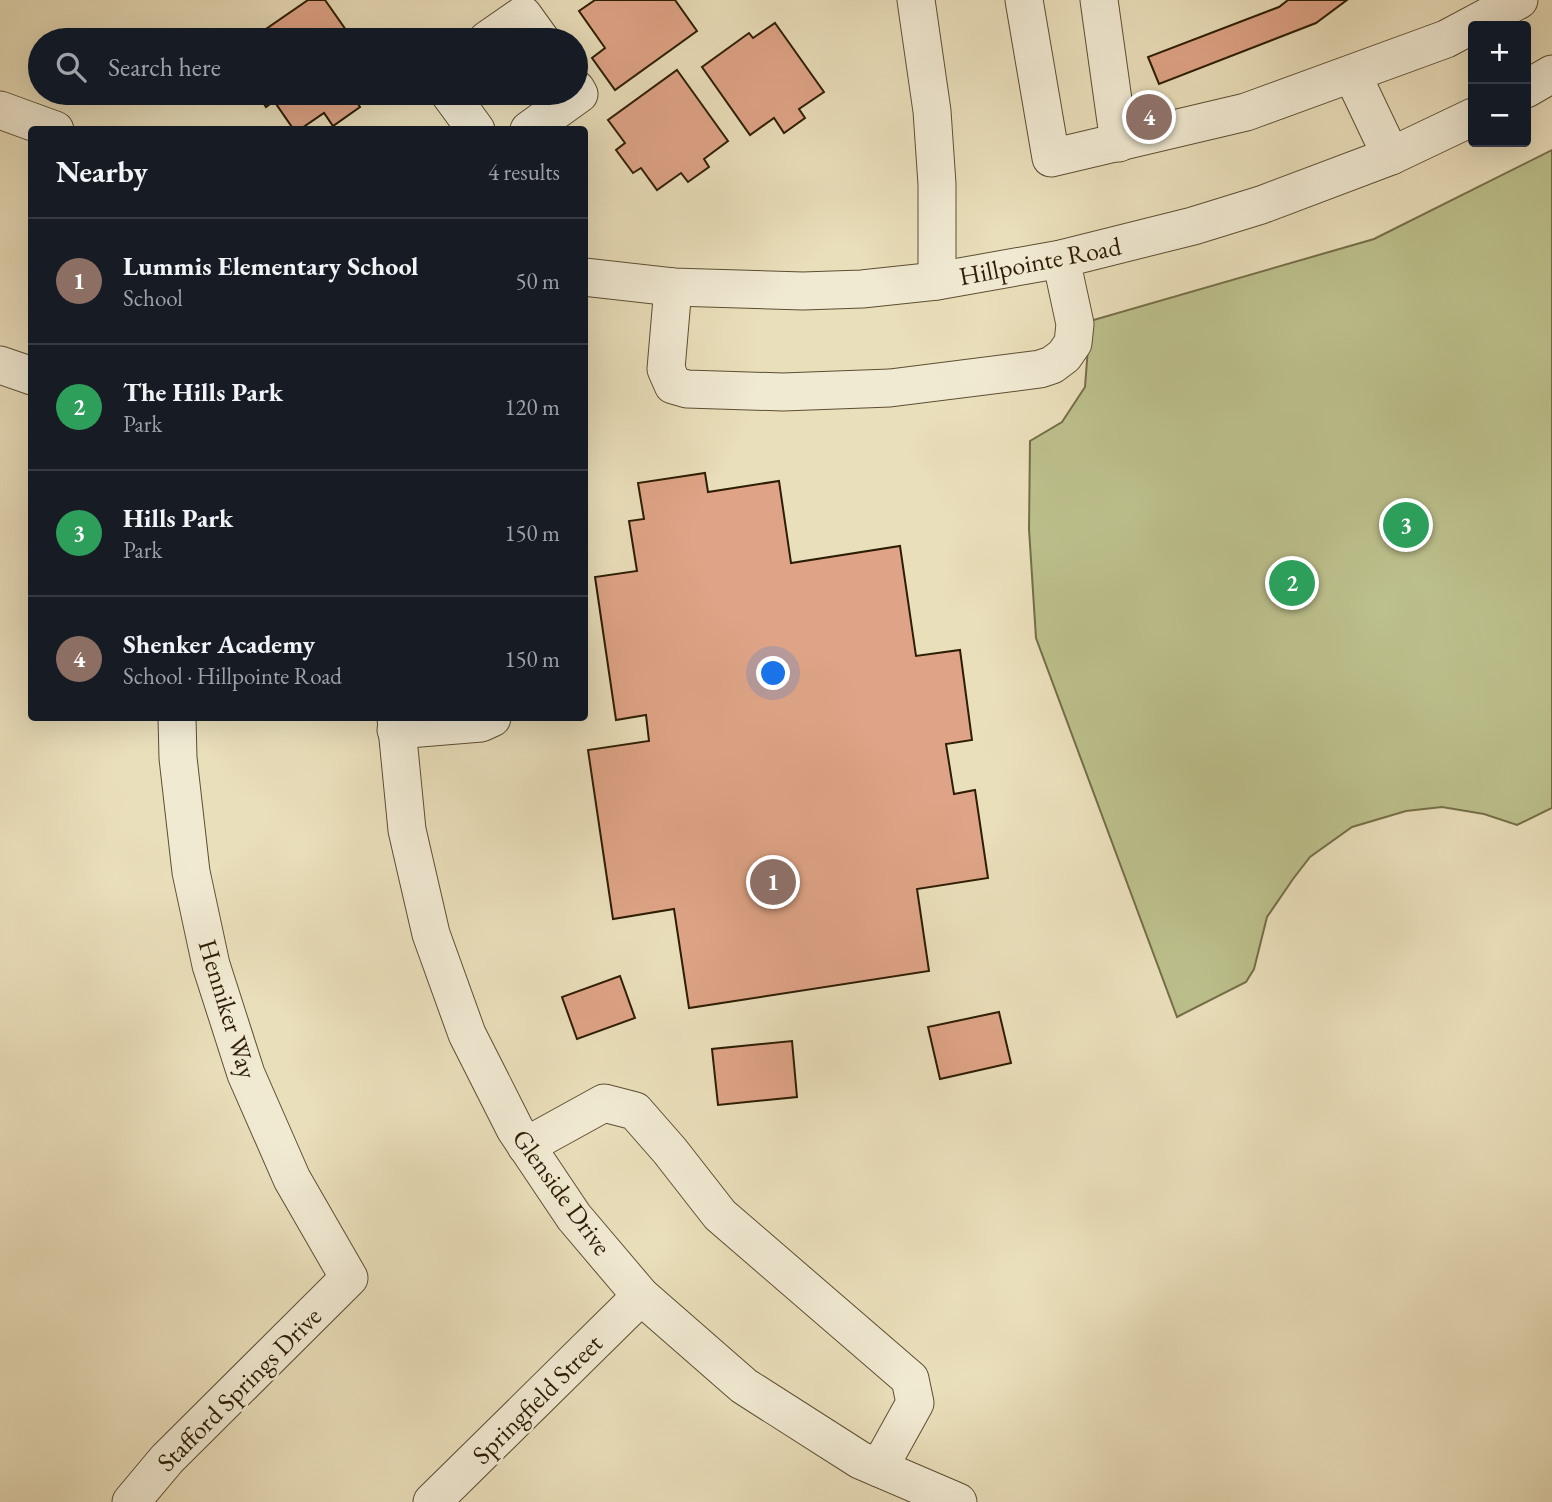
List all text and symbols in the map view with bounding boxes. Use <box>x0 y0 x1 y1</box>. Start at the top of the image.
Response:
map controls <box>1468 21 1531 147</box>
button: + <box>1468 21 1531 84</box>
search box <box>28 28 588 105</box>
icon: search <box>52 48 90 86</box>
text: Search here <box>108 50 221 84</box>
button: − <box>1468 84 1531 147</box>
pin: 4 <box>1126 91 1172 143</box>
text: Nearby <box>56 152 148 191</box>
text: 4 results <box>488 157 560 187</box>
street label: Hillpointe Road <box>956 228 1125 293</box>
text: Lummis Elementary School <box>123 249 419 283</box>
text: 1 <box>73 266 85 296</box>
text: 50 m <box>515 266 560 296</box>
text: School <box>123 283 183 313</box>
text: The Hills Park <box>123 375 283 409</box>
text: 2 <box>73 392 85 422</box>
text: 120 m <box>504 392 560 422</box>
text: Park <box>123 409 162 439</box>
pin: 3 <box>1383 499 1429 551</box>
text: Hills Park <box>123 501 233 535</box>
text: 3 <box>73 518 85 548</box>
text: 150 m <box>504 518 560 548</box>
text: Park <box>123 535 162 565</box>
pin: 2 <box>1269 557 1315 609</box>
text: Shenker Academy <box>123 627 315 661</box>
text: 4 <box>73 644 85 674</box>
text: 150 m <box>504 644 560 674</box>
your location <box>756 656 790 690</box>
text: School · Hillpointe Road <box>123 661 342 691</box>
pin: 1 <box>750 856 796 908</box>
street label: Henniker Way <box>191 935 265 1083</box>
street label: Glenside Drive <box>505 1122 619 1262</box>
street label: Stafford Springs Drive <box>149 1299 329 1479</box>
street label: Springfield Street <box>465 1327 609 1471</box>

